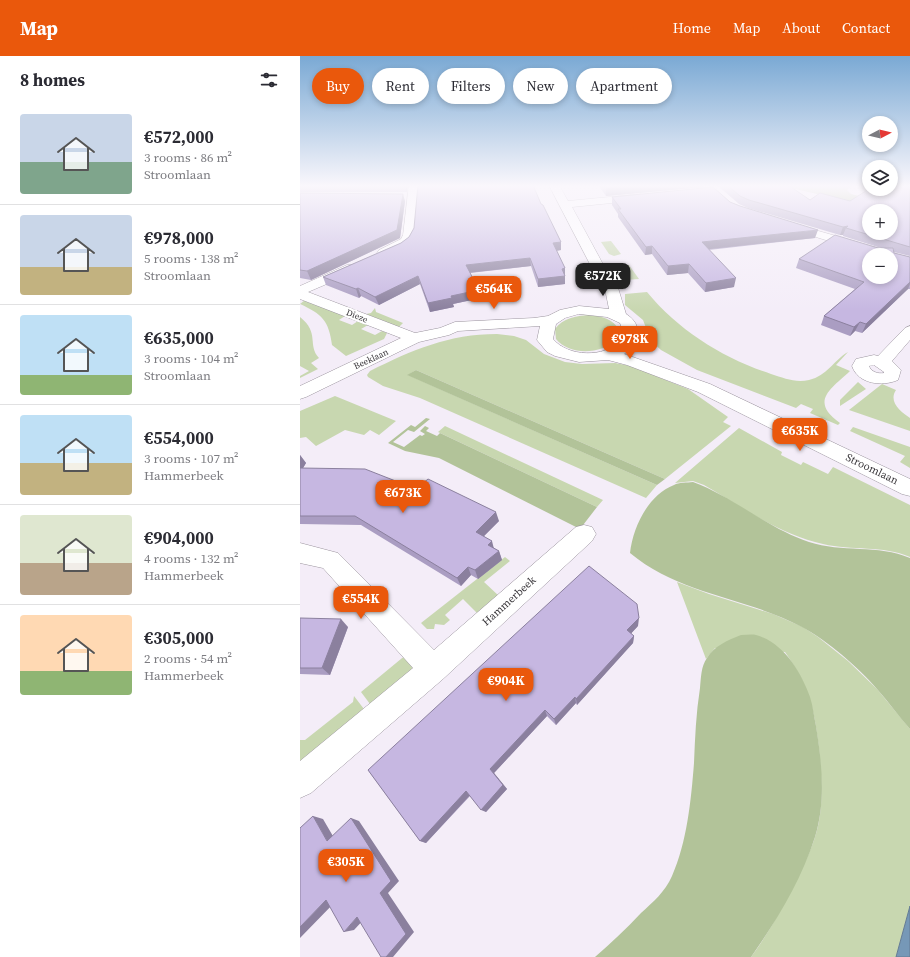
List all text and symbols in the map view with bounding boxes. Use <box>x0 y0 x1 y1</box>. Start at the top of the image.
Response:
text: Map <box>20 15 58 41</box>
text: Home <box>673 18 711 38</box>
text: Map <box>733 18 760 38</box>
text: About <box>782 18 820 38</box>
text: Contact <box>842 18 890 38</box>
text: 8 homes <box>20 68 85 92</box>
chip: Buy <box>312 68 364 104</box>
chip: Rent <box>372 68 429 104</box>
chip: Filters <box>437 68 505 104</box>
chip: New <box>513 68 568 104</box>
chip: Apartment <box>576 68 672 104</box>
icon: filters <box>258 69 280 91</box>
north arrow <box>862 116 898 152</box>
map controls <box>862 116 898 284</box>
text: €572,000 <box>144 125 214 149</box>
icon: home <box>52 130 100 178</box>
text: 3 rooms · 86 m² <box>144 149 232 166</box>
button: layers <box>862 160 898 196</box>
text: Stroomlaan <box>144 166 211 183</box>
button: + <box>862 204 898 240</box>
text: €978,000 <box>144 226 214 250</box>
icon: home <box>52 231 100 279</box>
button: − <box>862 248 898 284</box>
text: 5 rooms · 138 m² <box>144 250 239 267</box>
pin: €572K <box>575 263 631 297</box>
text: Stroomlaan <box>144 267 211 284</box>
text: €572K <box>584 267 622 284</box>
pin: €564K <box>466 276 522 310</box>
text: €564K <box>475 280 513 297</box>
street label: Dieze <box>344 306 370 326</box>
text: €635,000 <box>144 326 214 350</box>
pin: €978K <box>602 326 658 360</box>
text: €978K <box>611 330 649 347</box>
icon: home <box>52 331 100 379</box>
street label: Beeklaan <box>352 346 391 372</box>
text: 3 rooms · 104 m² <box>144 350 239 367</box>
text: Stroomlaan <box>144 367 211 384</box>
pin: €635K <box>772 418 828 452</box>
text: €635K <box>781 422 819 439</box>
text: €554,000 <box>144 426 214 450</box>
icon: home <box>52 431 100 479</box>
text: 3 rooms · 107 m² <box>144 450 239 467</box>
street label: Stroomlaan <box>843 450 901 488</box>
text: Hammerbeek <box>144 467 224 484</box>
pin: €673K <box>375 480 431 514</box>
text: €673K <box>384 484 422 501</box>
text: €904,000 <box>144 526 214 550</box>
icon: home <box>52 531 100 579</box>
text: 4 rooms · 132 m² <box>144 550 239 567</box>
text: Hammerbeek <box>144 567 224 584</box>
street label: Hammerbeek <box>479 572 540 629</box>
pin: €554K <box>333 586 389 620</box>
text: €554K <box>342 590 380 607</box>
text: €305,000 <box>144 626 214 650</box>
icon: home <box>52 631 100 679</box>
text: 2 rooms · 54 m² <box>144 650 232 667</box>
text: Hammerbeek <box>144 667 224 684</box>
pin: €904K <box>478 668 534 702</box>
text: €904K <box>487 672 525 689</box>
pin: €305K <box>318 849 374 883</box>
text: €305K <box>327 853 365 870</box>

